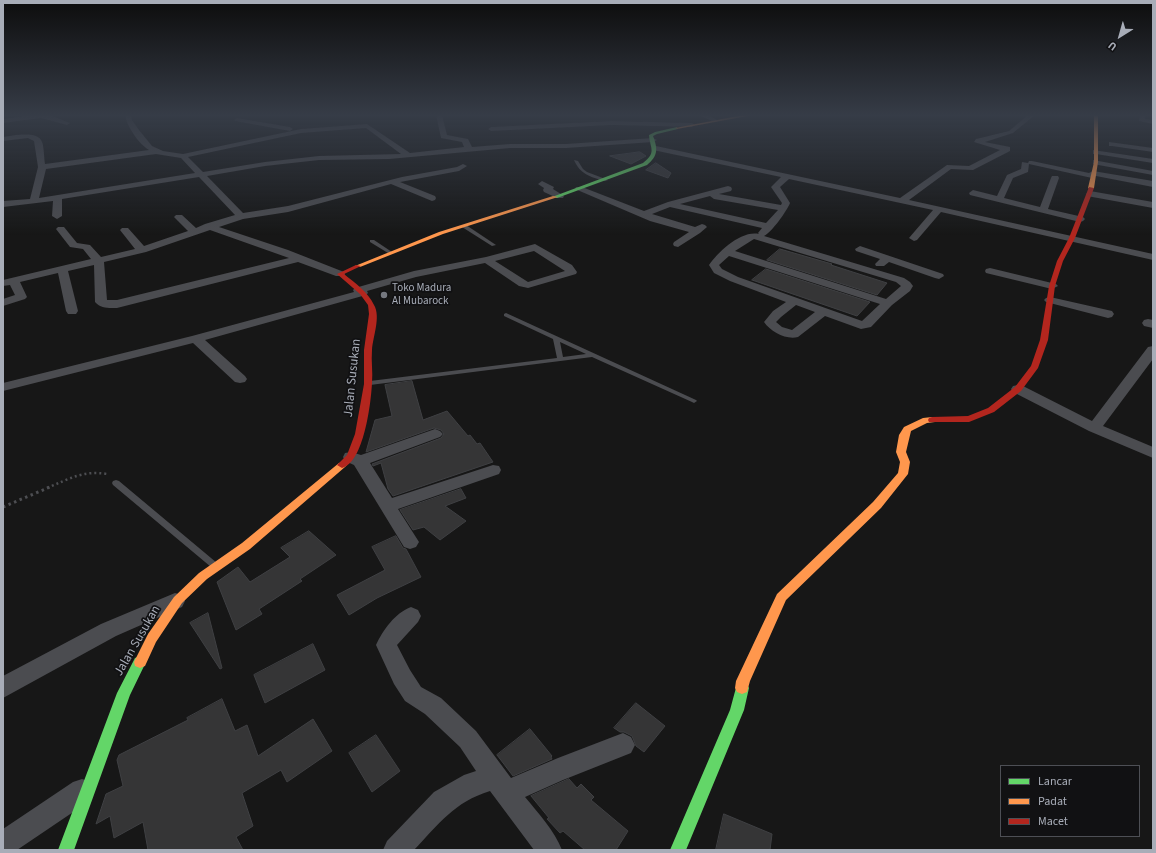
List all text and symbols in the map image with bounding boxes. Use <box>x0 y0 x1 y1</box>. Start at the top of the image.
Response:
north arrow <box>1100 16 1140 56</box>
text: U <box>1105 38 1120 54</box>
place label: Toko Madura Al Mubarock <box>392 282 451 308</box>
marker: Toko Madura Al Mubarock <box>379 290 389 300</box>
street label: Jalan Susukan <box>341 338 365 418</box>
street label: Jalan Susukan <box>112 603 164 679</box>
legend <box>1000 765 1140 837</box>
text: Lancar <box>1038 773 1072 790</box>
text: Padat <box>1038 793 1067 810</box>
text: Macet <box>1038 813 1068 830</box>

